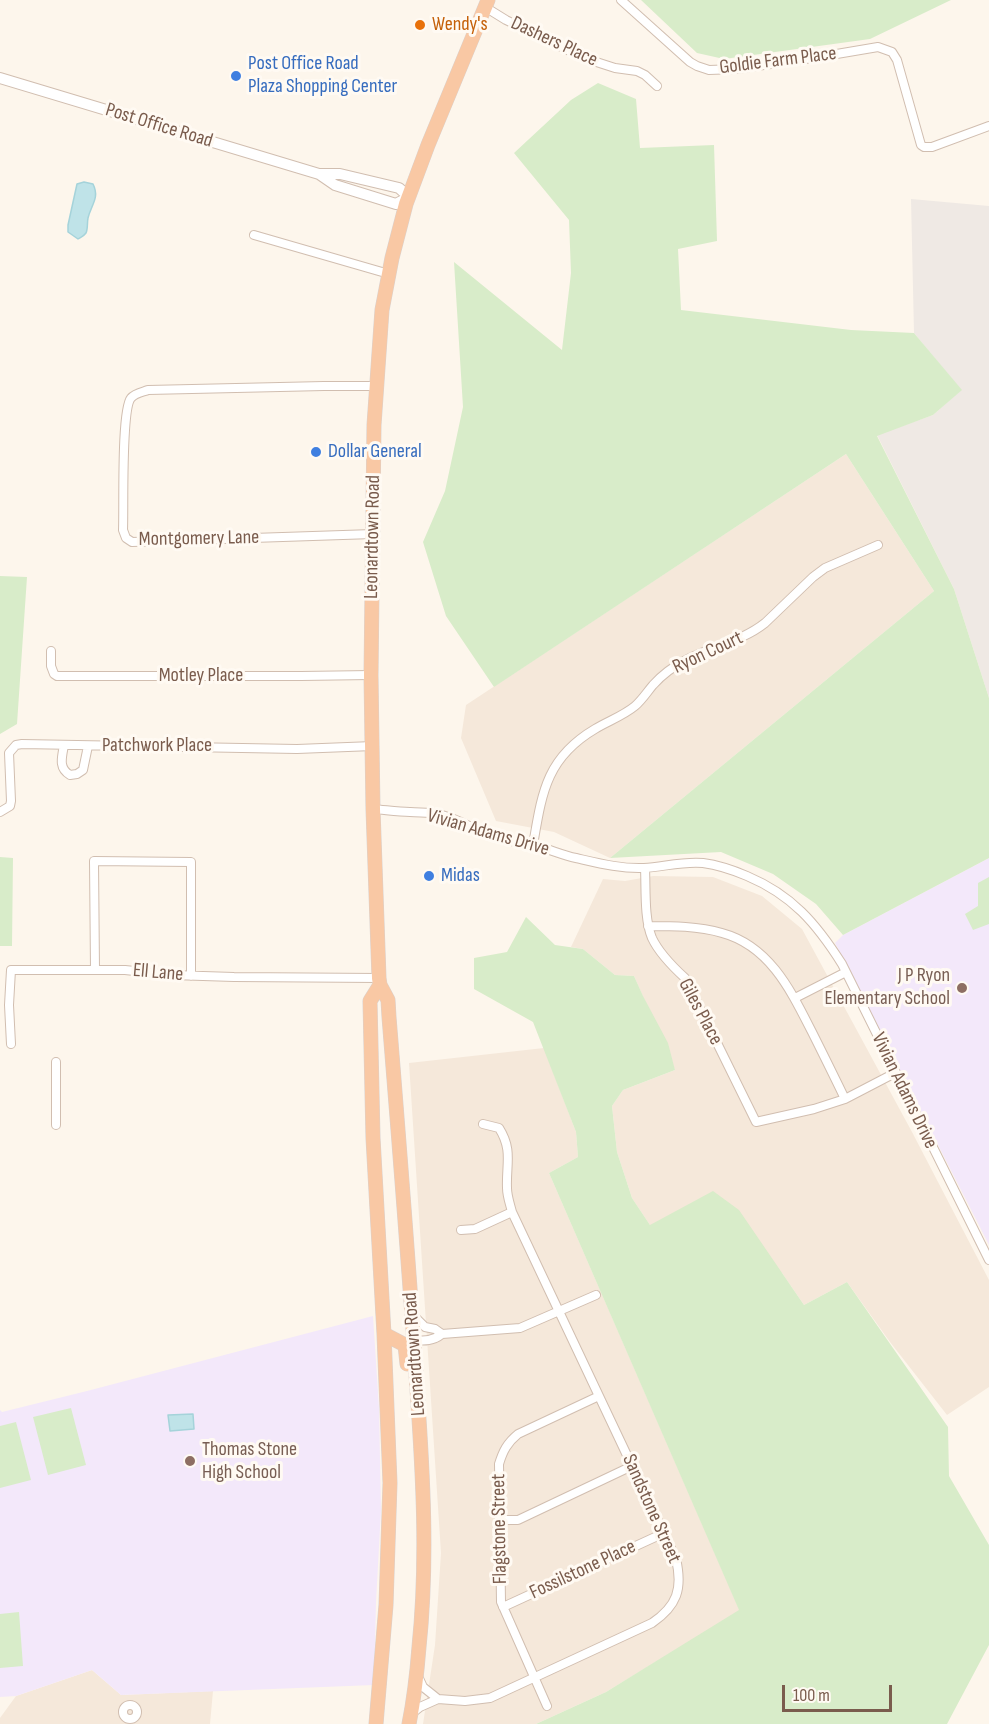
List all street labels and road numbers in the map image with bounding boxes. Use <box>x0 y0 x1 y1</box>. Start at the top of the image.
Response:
street label: Dashers Place <box>507 12 601 72</box>
street label: Goldie Farm Place <box>718 42 838 80</box>
street label: Post Office Road <box>103 98 215 154</box>
street label: Leonardtown Road <box>360 475 386 599</box>
street label: Montgomery Lane <box>139 526 259 552</box>
street label: Ryon Court <box>669 626 747 680</box>
street label: Motley Place <box>159 664 243 688</box>
street label: Patchwork Place <box>102 734 212 758</box>
street label: Vivian Adams Drive <box>424 804 552 862</box>
street label: Ell Lane <box>132 959 184 987</box>
street label: Giles Place <box>673 975 727 1049</box>
street label: Vivian Adams Drive <box>866 1029 942 1153</box>
street label: Leonardtown Road <box>399 1291 431 1417</box>
street label: Sandstone Street <box>616 1451 686 1567</box>
street label: Flagstone Street <box>487 1474 513 1584</box>
street label: Fossilstone Place <box>526 1535 640 1605</box>

